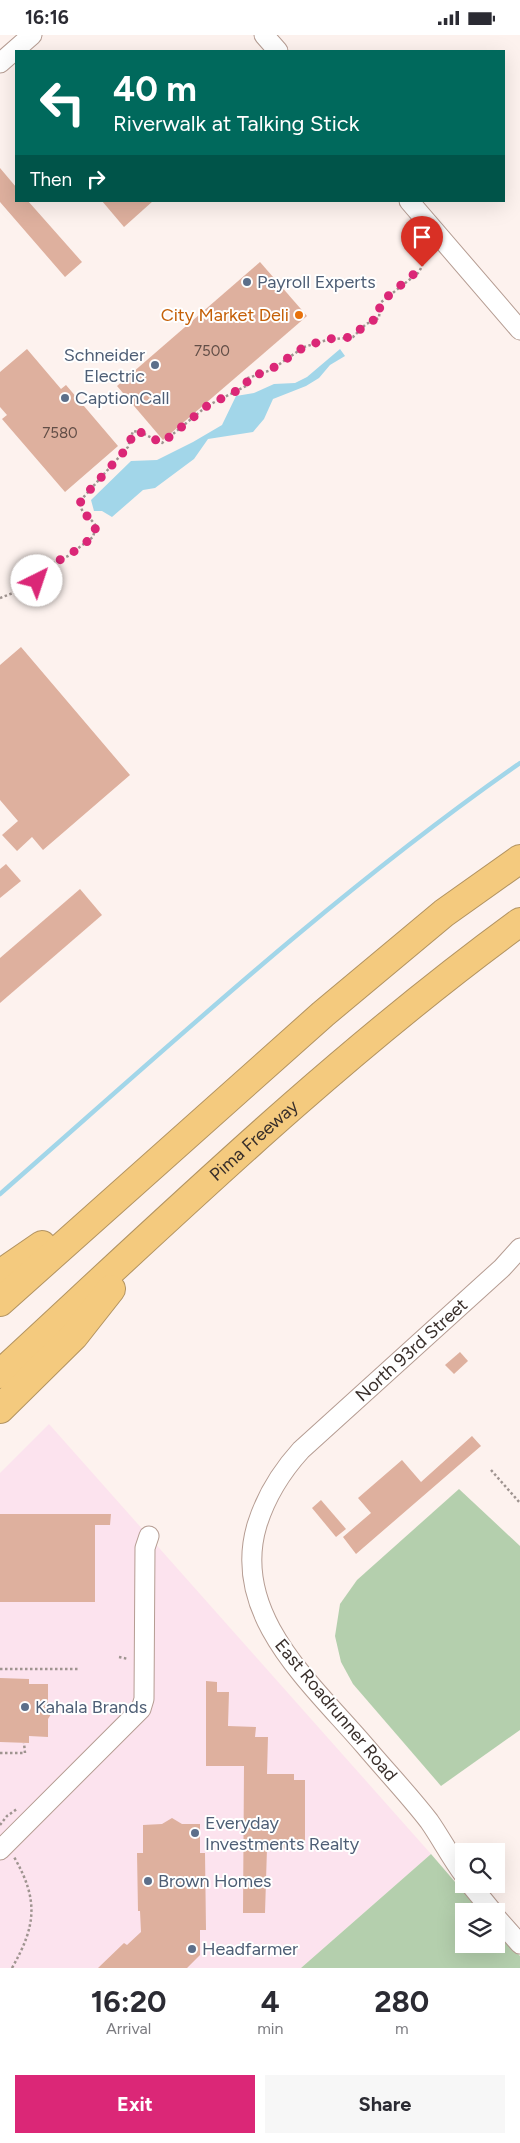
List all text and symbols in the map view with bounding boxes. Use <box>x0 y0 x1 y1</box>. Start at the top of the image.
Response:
text: 16:16 <box>25 6 69 29</box>
text: 40 m <box>113 68 197 110</box>
icon: left <box>30 70 95 135</box>
text: Riverwalk at Talking Stick <box>113 110 359 137</box>
icon: right <box>82 165 110 193</box>
text: Then <box>30 168 72 191</box>
pin <box>401 216 443 267</box>
icon: arrive <box>408 223 436 251</box>
place label: Payroll Experts <box>257 271 376 293</box>
marker: Payroll Experts <box>241 276 253 288</box>
place label: City Market Deli <box>161 304 289 326</box>
marker: City Market Deli <box>293 309 305 321</box>
house number: 7500 <box>194 342 230 360</box>
place label: Schneider Electric <box>64 344 145 387</box>
marker: Schneider Electric <box>149 359 161 371</box>
place label: CaptionCall <box>75 387 169 409</box>
marker: CaptionCall <box>59 392 71 404</box>
house number: 7580 <box>42 424 78 442</box>
position arrow <box>10 554 62 606</box>
street label: Pima Freeway <box>205 1095 303 1186</box>
street label: North 93rd Street <box>351 1294 472 1406</box>
street label: East Roadrunner Road <box>270 1634 402 1786</box>
place label: Kahala Brands <box>35 1696 147 1718</box>
marker: Kahala Brands <box>19 1701 31 1713</box>
place label: Everyday Investments Realty <box>205 1812 360 1855</box>
marker: Everyday Investments Realty <box>189 1827 201 1839</box>
map controls <box>455 1843 505 1953</box>
button: search <box>455 1843 505 1893</box>
place label: Brown Homes <box>158 1870 271 1892</box>
marker: Brown Homes <box>142 1875 154 1887</box>
button: layers <box>455 1903 505 1953</box>
place label: Headfarmer <box>202 1938 298 1960</box>
marker: Headfarmer <box>186 1943 198 1955</box>
text: 16:20 <box>91 1983 167 2020</box>
text: 4 <box>261 1983 280 2020</box>
text: 280 <box>374 1983 429 2020</box>
text: Arrival <box>106 2019 151 2038</box>
text: min <box>257 2019 283 2038</box>
text: m <box>395 2019 409 2038</box>
button: Exit <box>15 2075 255 2133</box>
button: Share <box>265 2075 505 2133</box>

